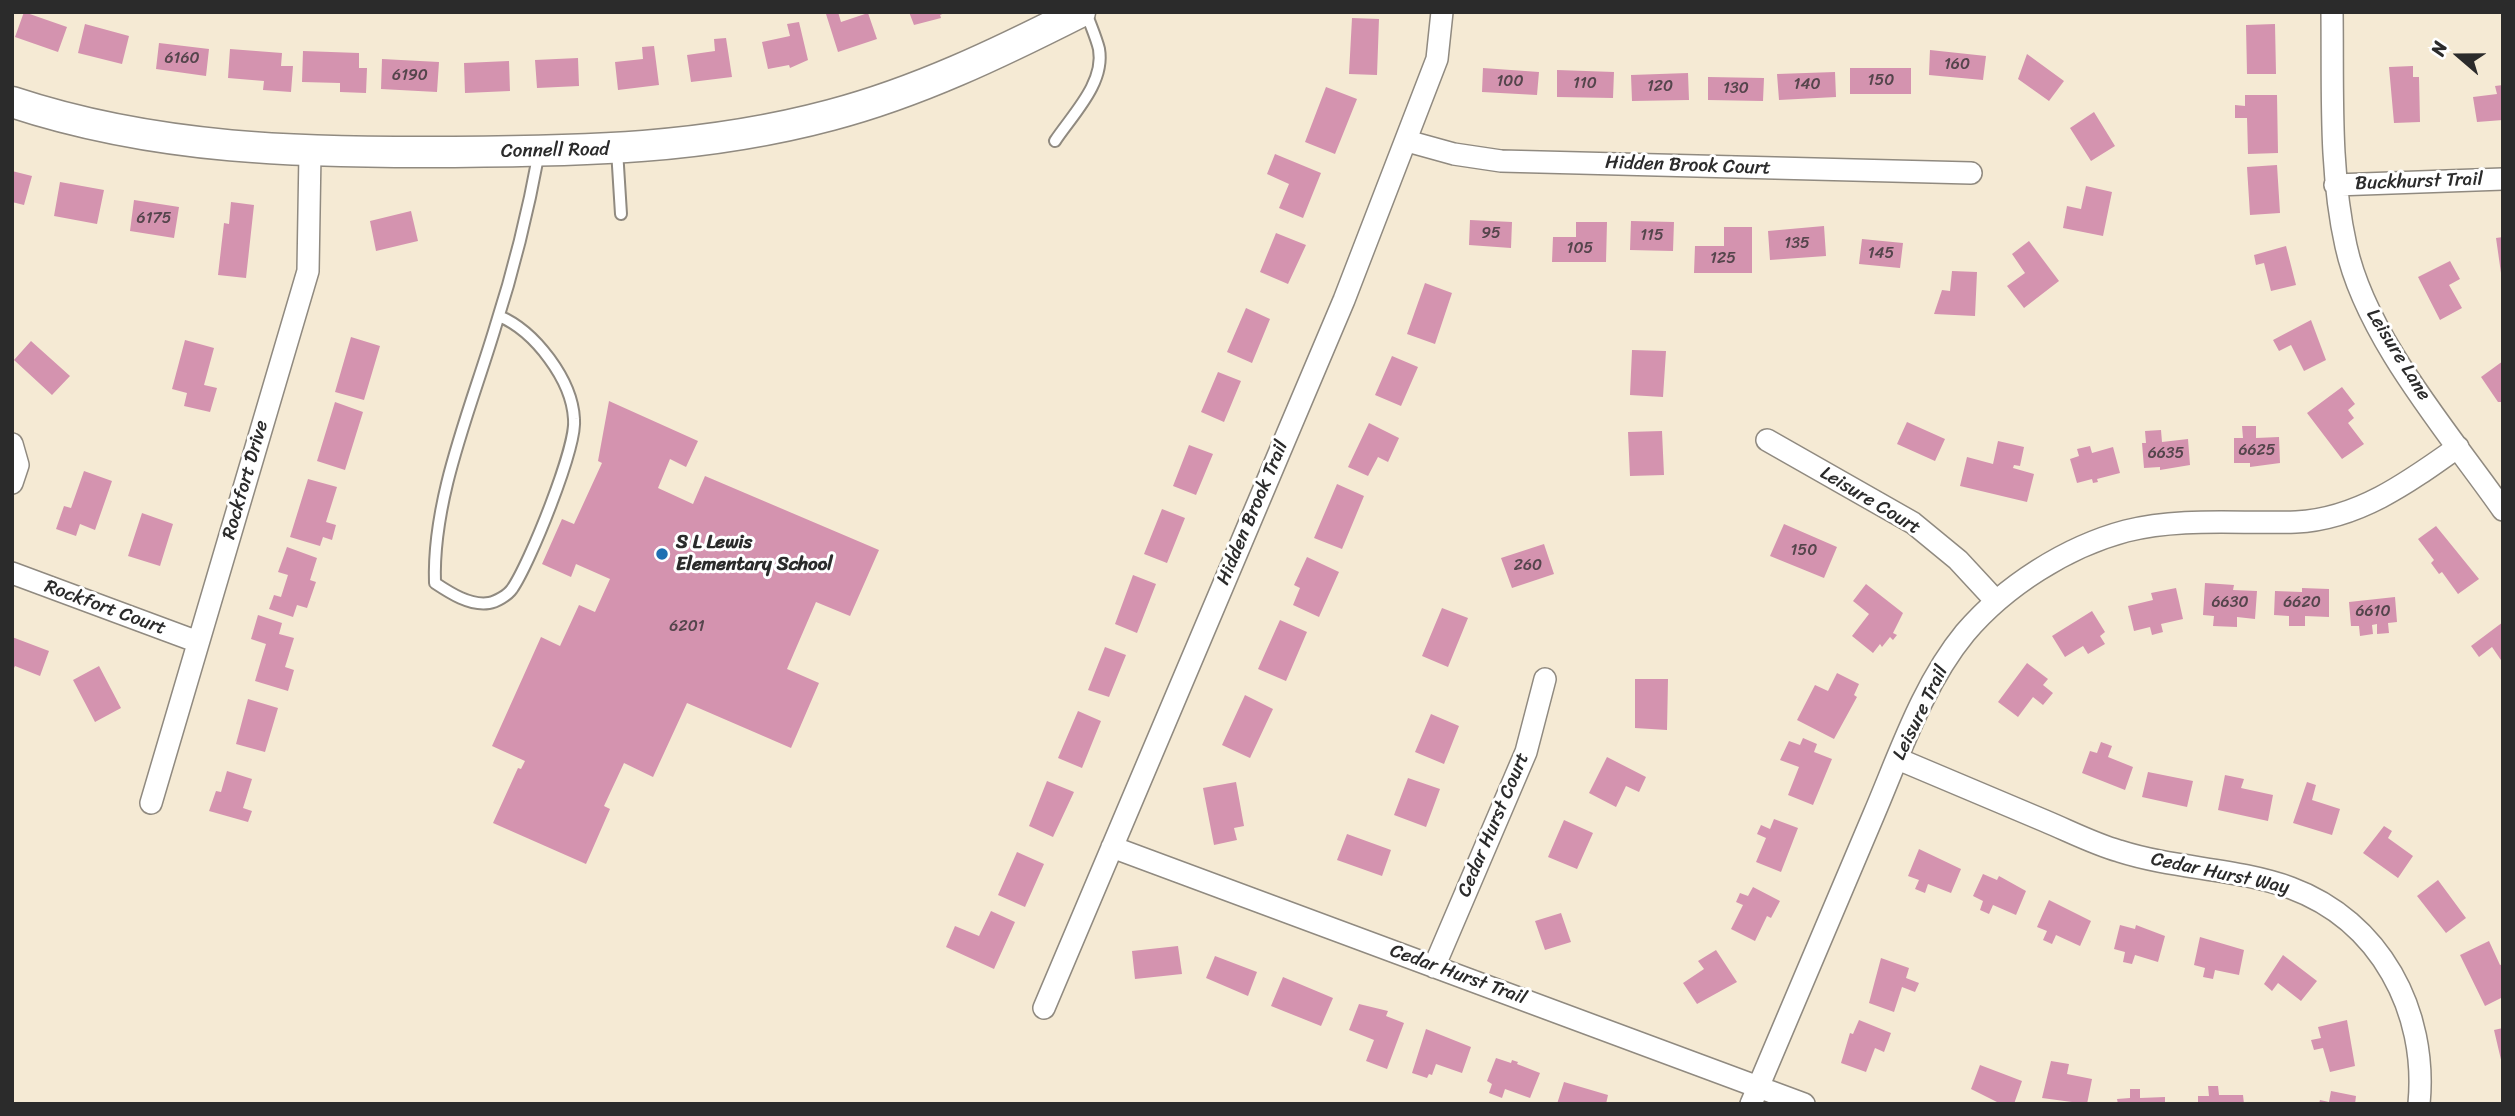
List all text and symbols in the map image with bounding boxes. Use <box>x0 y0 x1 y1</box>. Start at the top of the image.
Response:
north arrow <box>2424 21 2494 91</box>
text: N <box>2421 37 2457 60</box>
house number: 6160 <box>164 49 200 69</box>
house number: 160 <box>1944 55 1970 75</box>
house number: 6190 <box>392 66 428 86</box>
house number: 150 <box>1868 71 1894 91</box>
house number: 100 <box>1496 72 1524 92</box>
house number: 110 <box>1573 74 1597 94</box>
house number: 140 <box>1794 75 1820 95</box>
house number: 120 <box>1647 77 1673 97</box>
house number: 130 <box>1723 79 1749 99</box>
street label: Connell Road <box>501 139 609 163</box>
street label: Hidden Brook Court <box>1605 152 1771 180</box>
street label: Buckhurst Trail <box>2355 168 2483 196</box>
house number: 6175 <box>137 209 171 229</box>
house number: 95 <box>1481 224 1501 244</box>
house number: 115 <box>1640 226 1664 246</box>
house number: 135 <box>1784 234 1810 254</box>
house number: 105 <box>1567 239 1593 259</box>
house number: 145 <box>1868 244 1894 264</box>
house number: 125 <box>1710 249 1736 269</box>
street label: Leisure Lane <box>2361 305 2435 405</box>
street label: Rockfort Drive <box>218 418 274 542</box>
street label: Hidden Brook Trail <box>1212 437 1294 589</box>
house number: 6625 <box>2238 441 2276 461</box>
house number: 6635 <box>2148 444 2184 464</box>
street label: Leisure Court <box>1816 462 1924 540</box>
place label: S L Lewis Elementary School <box>676 532 833 576</box>
house number: 150 <box>1791 541 1817 561</box>
marker: S L Lewis Elementary School <box>654 546 670 562</box>
house number: 260 <box>1514 556 1542 576</box>
street label: Rockfort Court <box>41 575 169 641</box>
house number: 6630 <box>2211 593 2249 613</box>
house number: 6620 <box>2283 593 2321 613</box>
house number: 6610 <box>2355 602 2391 622</box>
house number: 6201 <box>669 617 705 637</box>
street label: Leisure Trail <box>1888 662 1954 764</box>
street label: Cedar Hurst Court <box>1453 749 1535 901</box>
street label: Cedar Hurst Way <box>2149 848 2291 900</box>
street label: Cedar Hurst Trail <box>1387 940 1529 1010</box>

